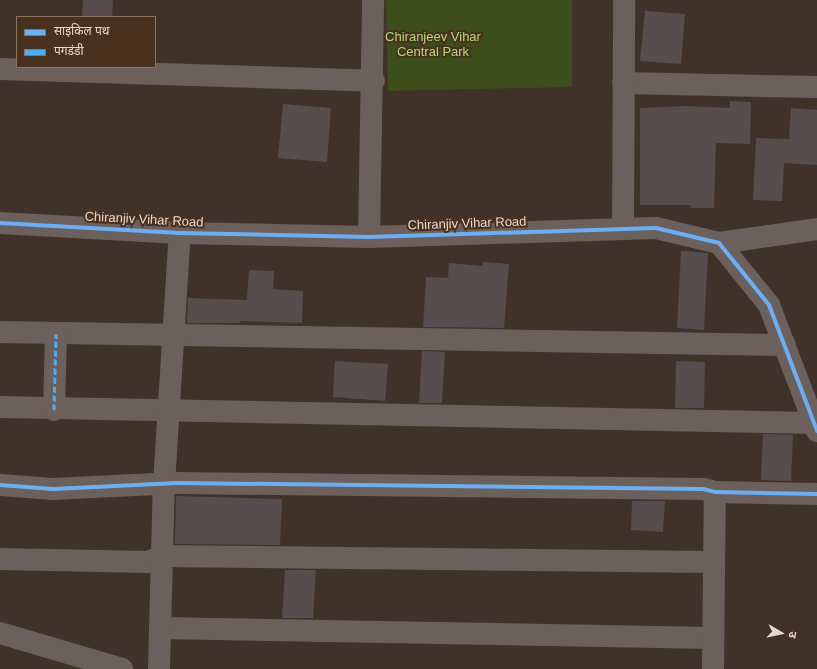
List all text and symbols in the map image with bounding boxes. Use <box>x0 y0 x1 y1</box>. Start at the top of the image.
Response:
legend <box>16 16 156 68</box>
text: साइकिल पथ <box>54 24 109 38</box>
park label: Chiranjeev Vihar Central Park <box>385 30 481 61</box>
text: पगडंडी <box>54 44 84 58</box>
street label: Chiranjiv Vihar Road <box>84 209 204 231</box>
street label: Chiranjiv Vihar Road <box>407 214 527 234</box>
north arrow <box>761 613 801 653</box>
text: उ <box>786 631 799 639</box>

